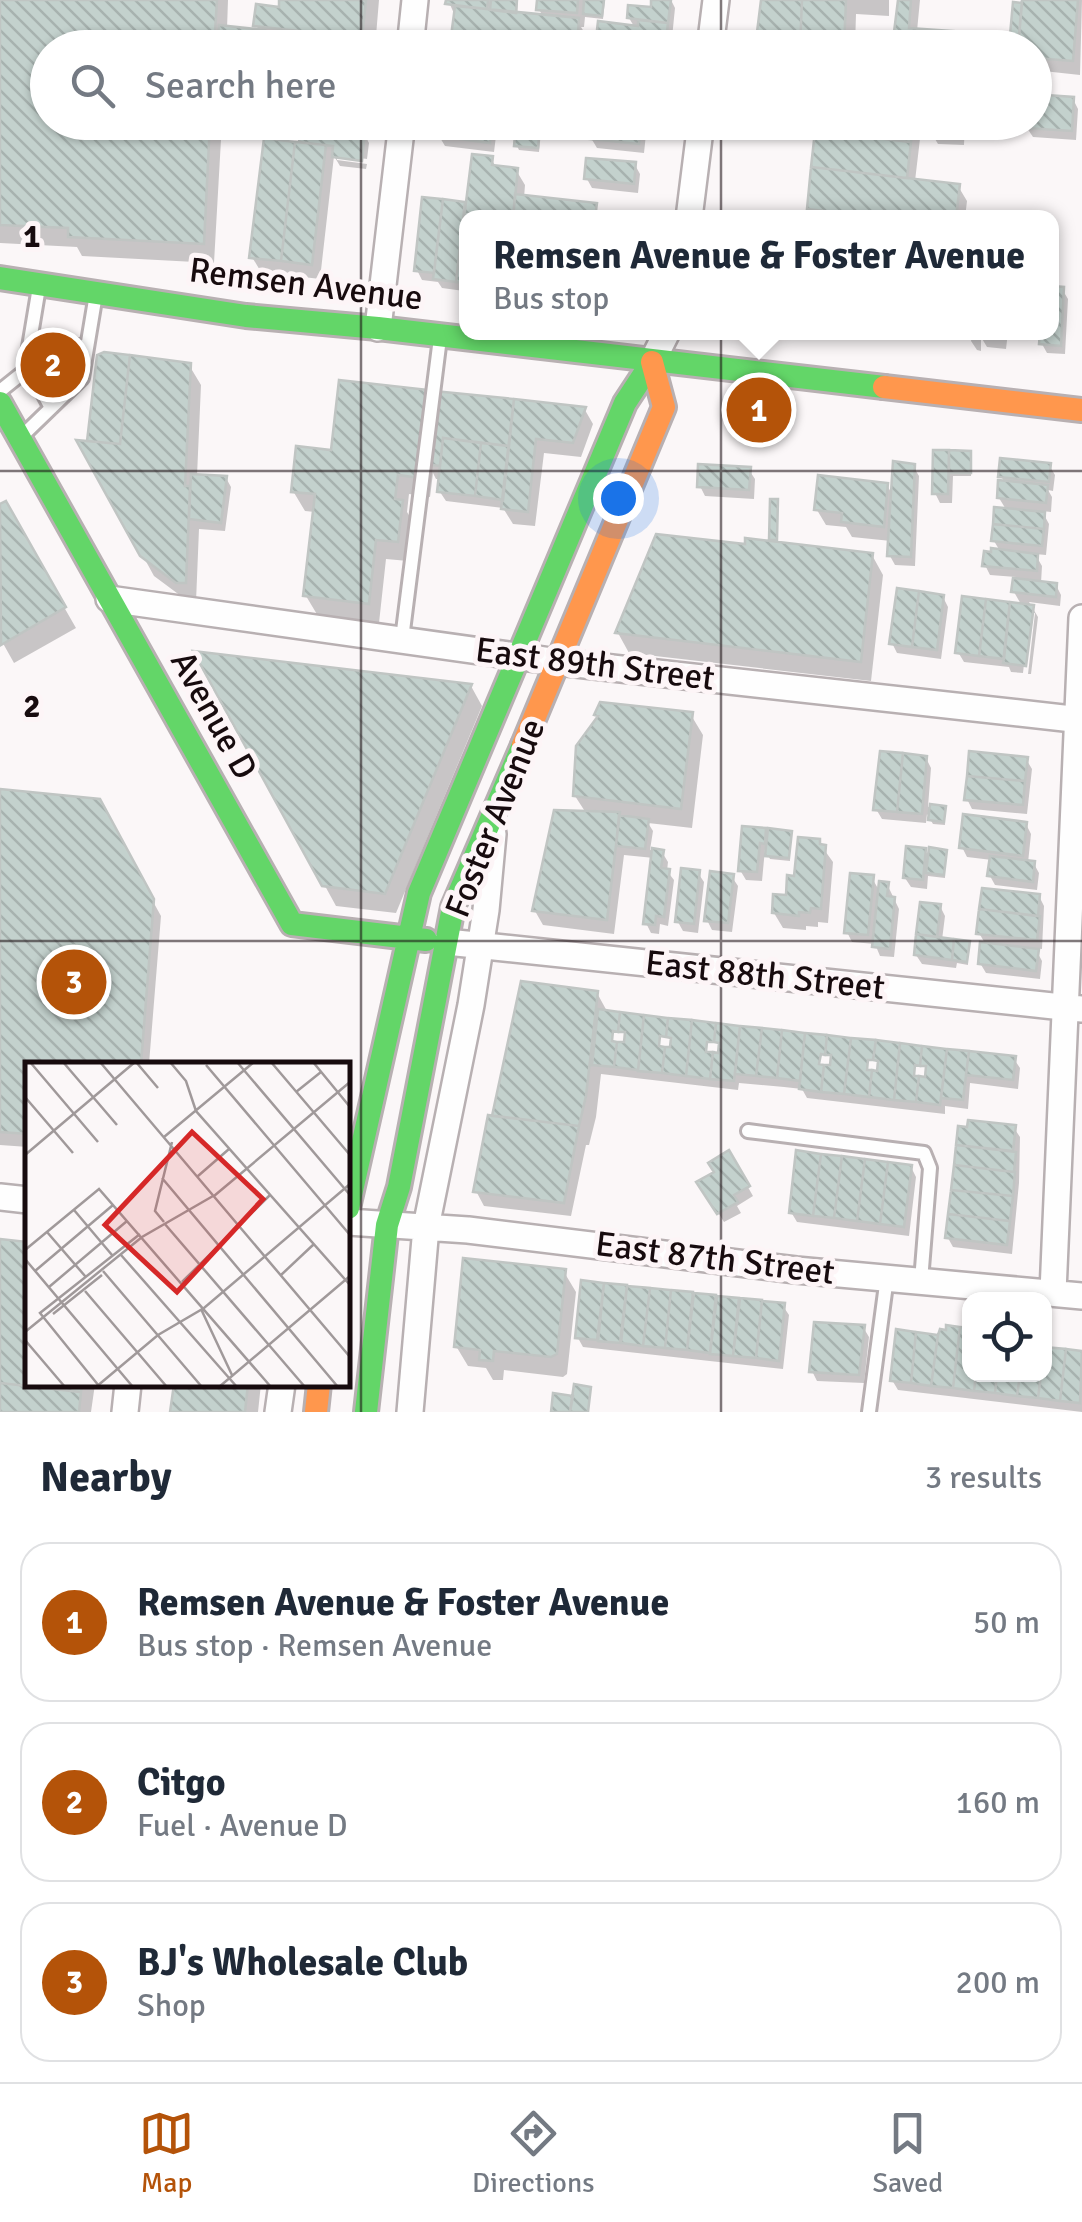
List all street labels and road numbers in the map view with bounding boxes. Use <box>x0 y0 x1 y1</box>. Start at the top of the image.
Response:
street label: Remsen Avenue <box>187 248 425 320</box>
street label: East 89th Street <box>473 628 717 700</box>
street label: Avenue D <box>161 643 267 787</box>
street label: Foster Avenue <box>436 712 554 924</box>
street label: East 88th Street <box>643 941 887 1009</box>
street label: East 87th Street <box>593 1222 837 1294</box>

